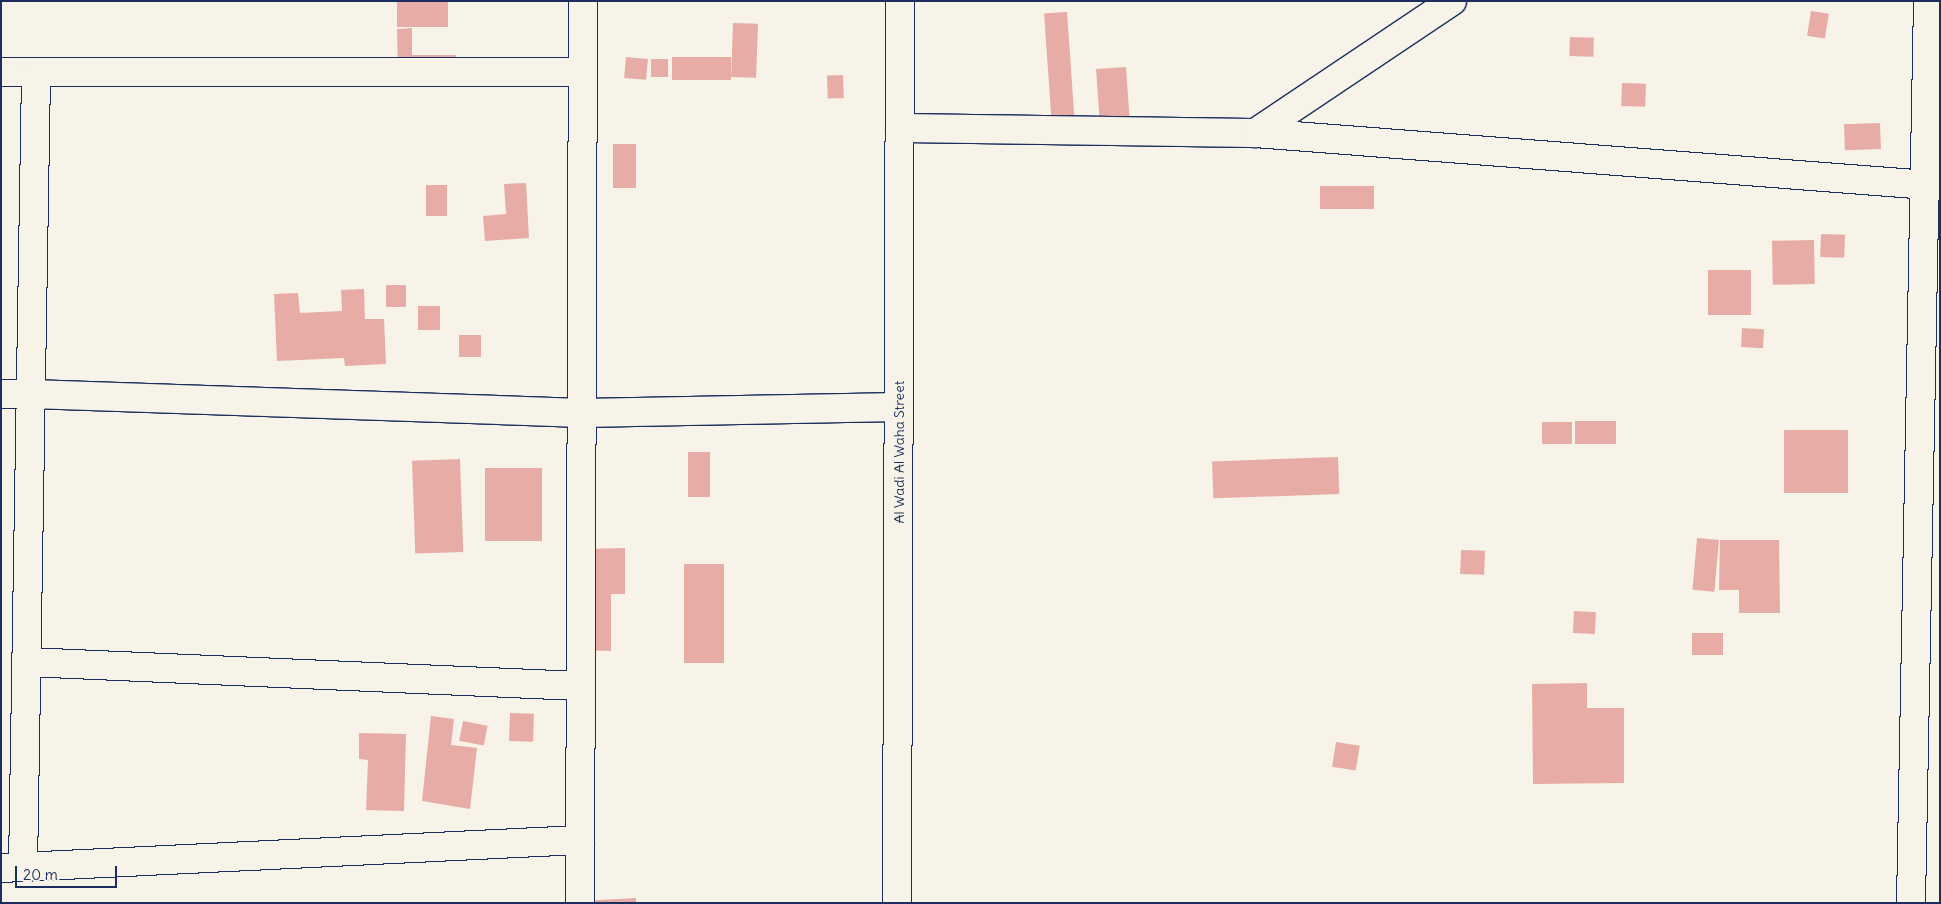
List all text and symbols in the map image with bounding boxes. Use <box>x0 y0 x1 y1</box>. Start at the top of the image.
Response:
street label: Al Wadi Al Waha Street <box>891 381 907 523</box>
scale bar <box>18 856 120 888</box>
text: 20 m <box>23 865 58 884</box>

